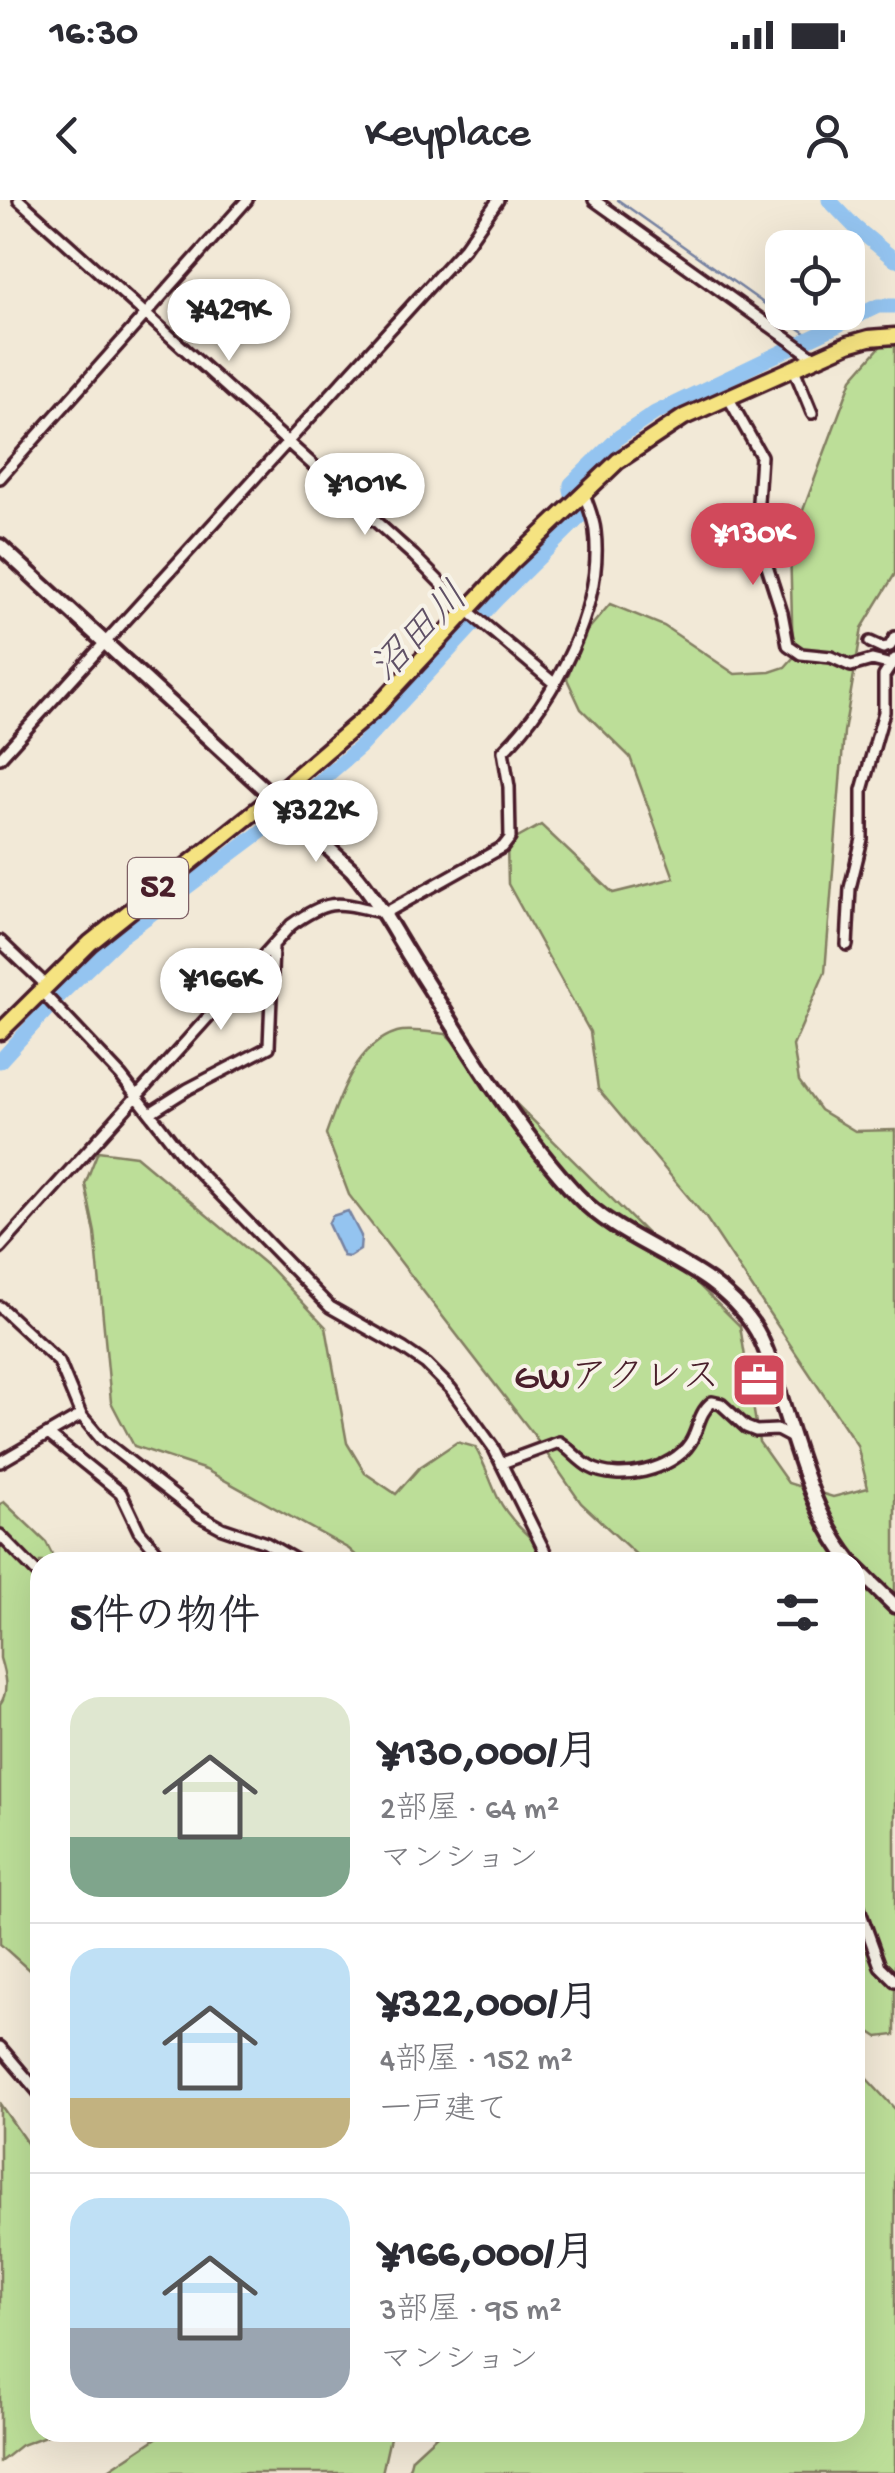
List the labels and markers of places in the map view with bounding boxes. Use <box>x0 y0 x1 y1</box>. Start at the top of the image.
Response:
pin: ¥429K <box>159 279 299 364</box>
pin: ¥101K <box>295 453 435 538</box>
pin: ¥130K <box>683 503 823 588</box>
pin: ¥322K <box>246 780 386 865</box>
pin: ¥166K <box>151 948 291 1033</box>
office icon: GWアクレス <box>729 1350 789 1410</box>
place label: GWアクレス <box>514 1358 720 1402</box>

